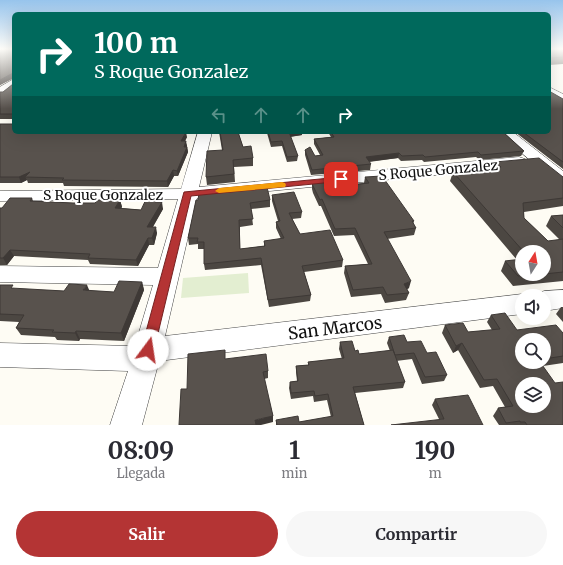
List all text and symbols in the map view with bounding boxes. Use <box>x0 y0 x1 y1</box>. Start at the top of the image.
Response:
text: 100 m <box>94 25 178 61</box>
icon: right <box>28 28 80 80</box>
text: S Roque Gonzalez <box>94 60 248 83</box>
icon: left <box>208 104 230 126</box>
icon: ahead <box>250 104 272 126</box>
icon: ahead <box>292 104 314 126</box>
icon: right <box>334 104 356 126</box>
street label: S Roque Gonzalez <box>377 156 499 184</box>
pin <box>324 162 358 196</box>
icon: arrive <box>330 168 352 190</box>
street label: S Roque Gonzalez <box>43 186 163 204</box>
north arrow <box>515 245 551 281</box>
map controls <box>515 245 551 413</box>
button: sound <box>515 289 551 325</box>
street label: San Marcos <box>287 311 383 345</box>
position arrow <box>127 329 169 371</box>
button: search <box>515 333 551 369</box>
button: layers <box>515 377 551 413</box>
text: 08:09 <box>108 435 174 466</box>
text: 1 <box>289 435 300 466</box>
text: 190 <box>415 435 456 466</box>
text: Llegada <box>116 465 165 482</box>
text: min <box>282 465 307 482</box>
text: m <box>429 465 442 482</box>
button: Salir <box>16 511 278 557</box>
button: Compartir <box>286 511 547 557</box>

